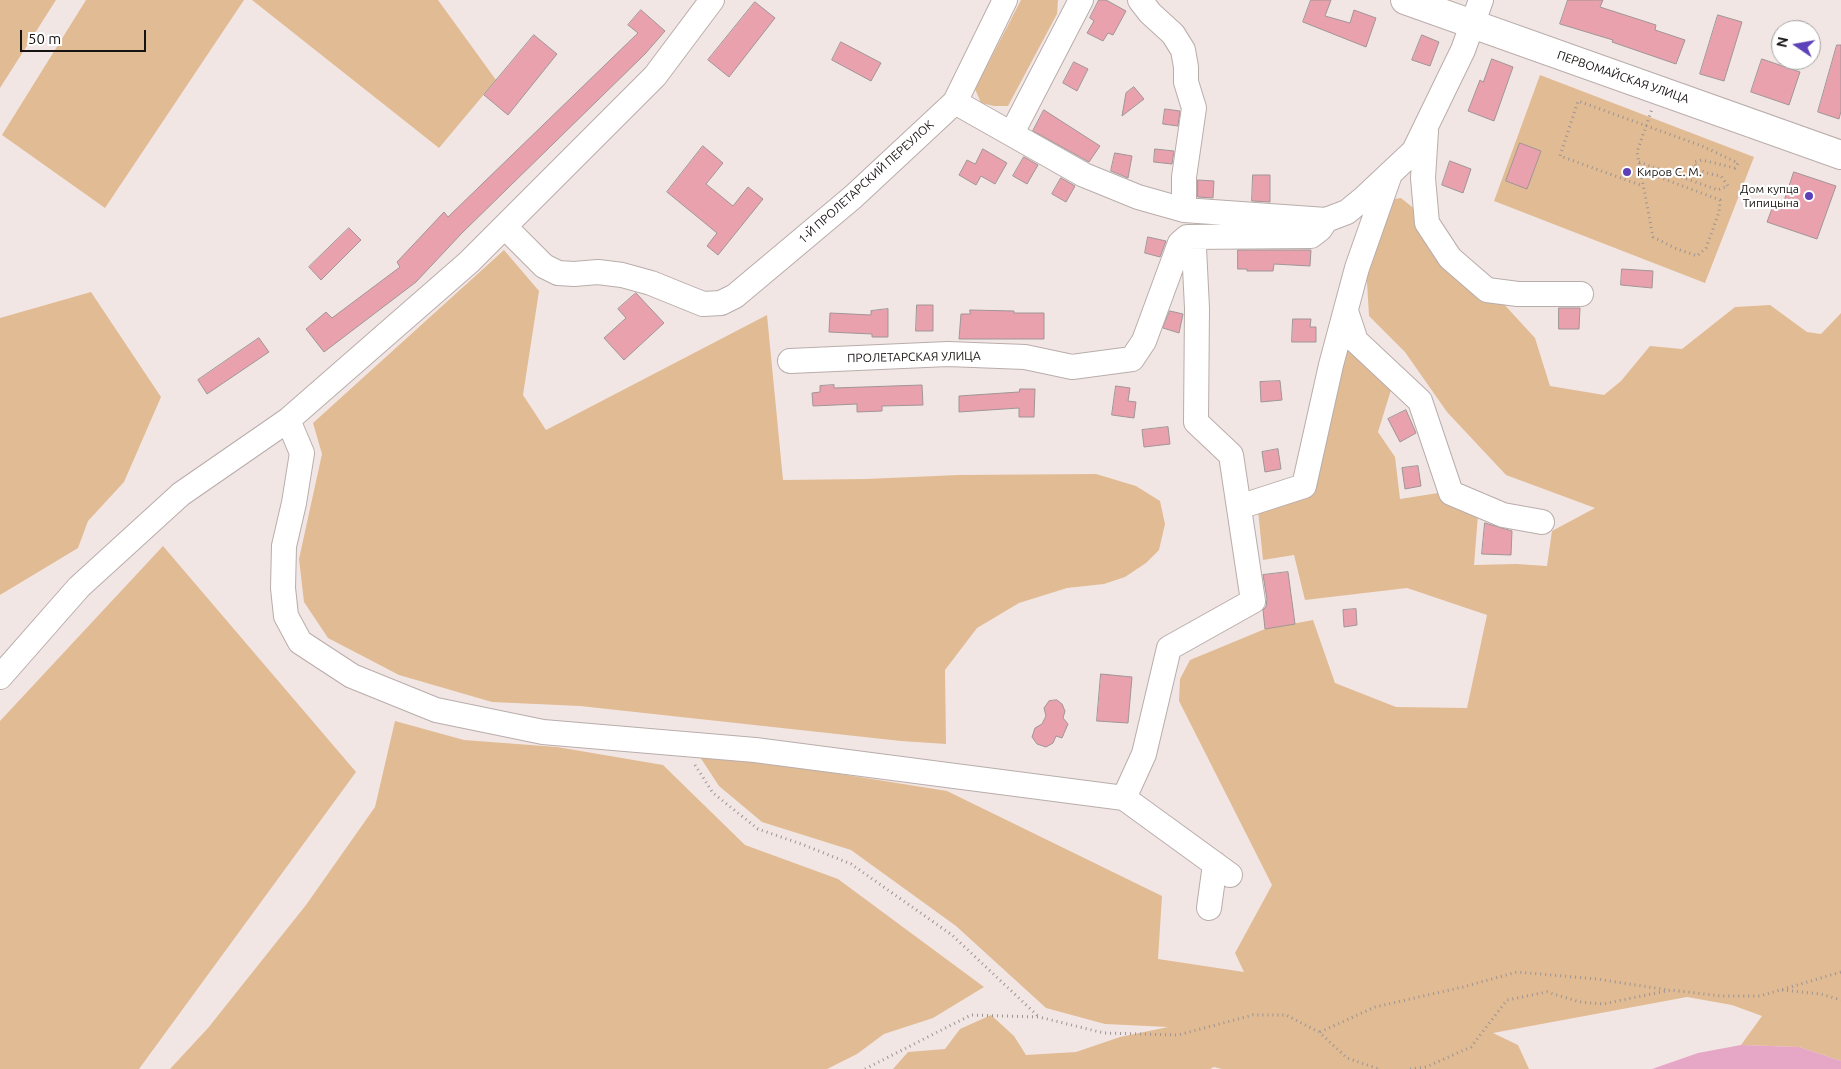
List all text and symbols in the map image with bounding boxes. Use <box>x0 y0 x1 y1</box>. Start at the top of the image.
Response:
scale bar <box>22 20 149 52</box>
north arrow <box>1771 20 1821 70</box>
text: 50 m <box>28 30 61 47</box>
text: N <box>1773 35 1791 49</box>
street label: ПЕРВОМАЙСКАЯ УЛИЦА <box>1555 48 1691 106</box>
street label: 1-Й ПРОЛЕТАРСКИЙ ПЕРЕУЛОК <box>795 117 937 247</box>
place label: Киров С. М. <box>1637 165 1702 179</box>
marker: Киров С. М. <box>1621 166 1633 178</box>
place label: Дом купца Типицына <box>1740 182 1799 210</box>
marker: Дом купца Типицына <box>1803 190 1815 202</box>
street label: ПРОЛЕТАРСКАЯ УЛИЦА <box>847 349 981 365</box>

